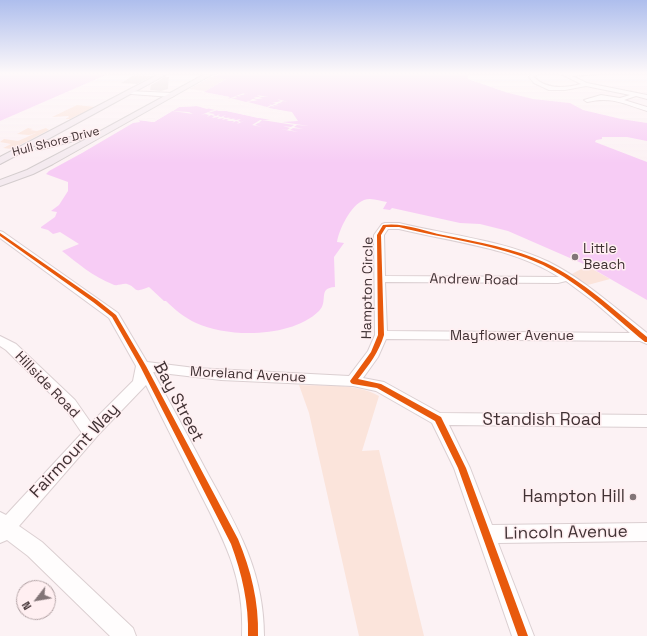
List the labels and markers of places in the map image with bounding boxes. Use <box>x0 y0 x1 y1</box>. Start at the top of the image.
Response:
place label: Little Beach <box>583 241 625 274</box>
marker: Little Beach <box>570 252 580 262</box>
place label: Hampton Hill <box>522 487 625 507</box>
marker: Hampton Hill <box>628 492 638 502</box>

